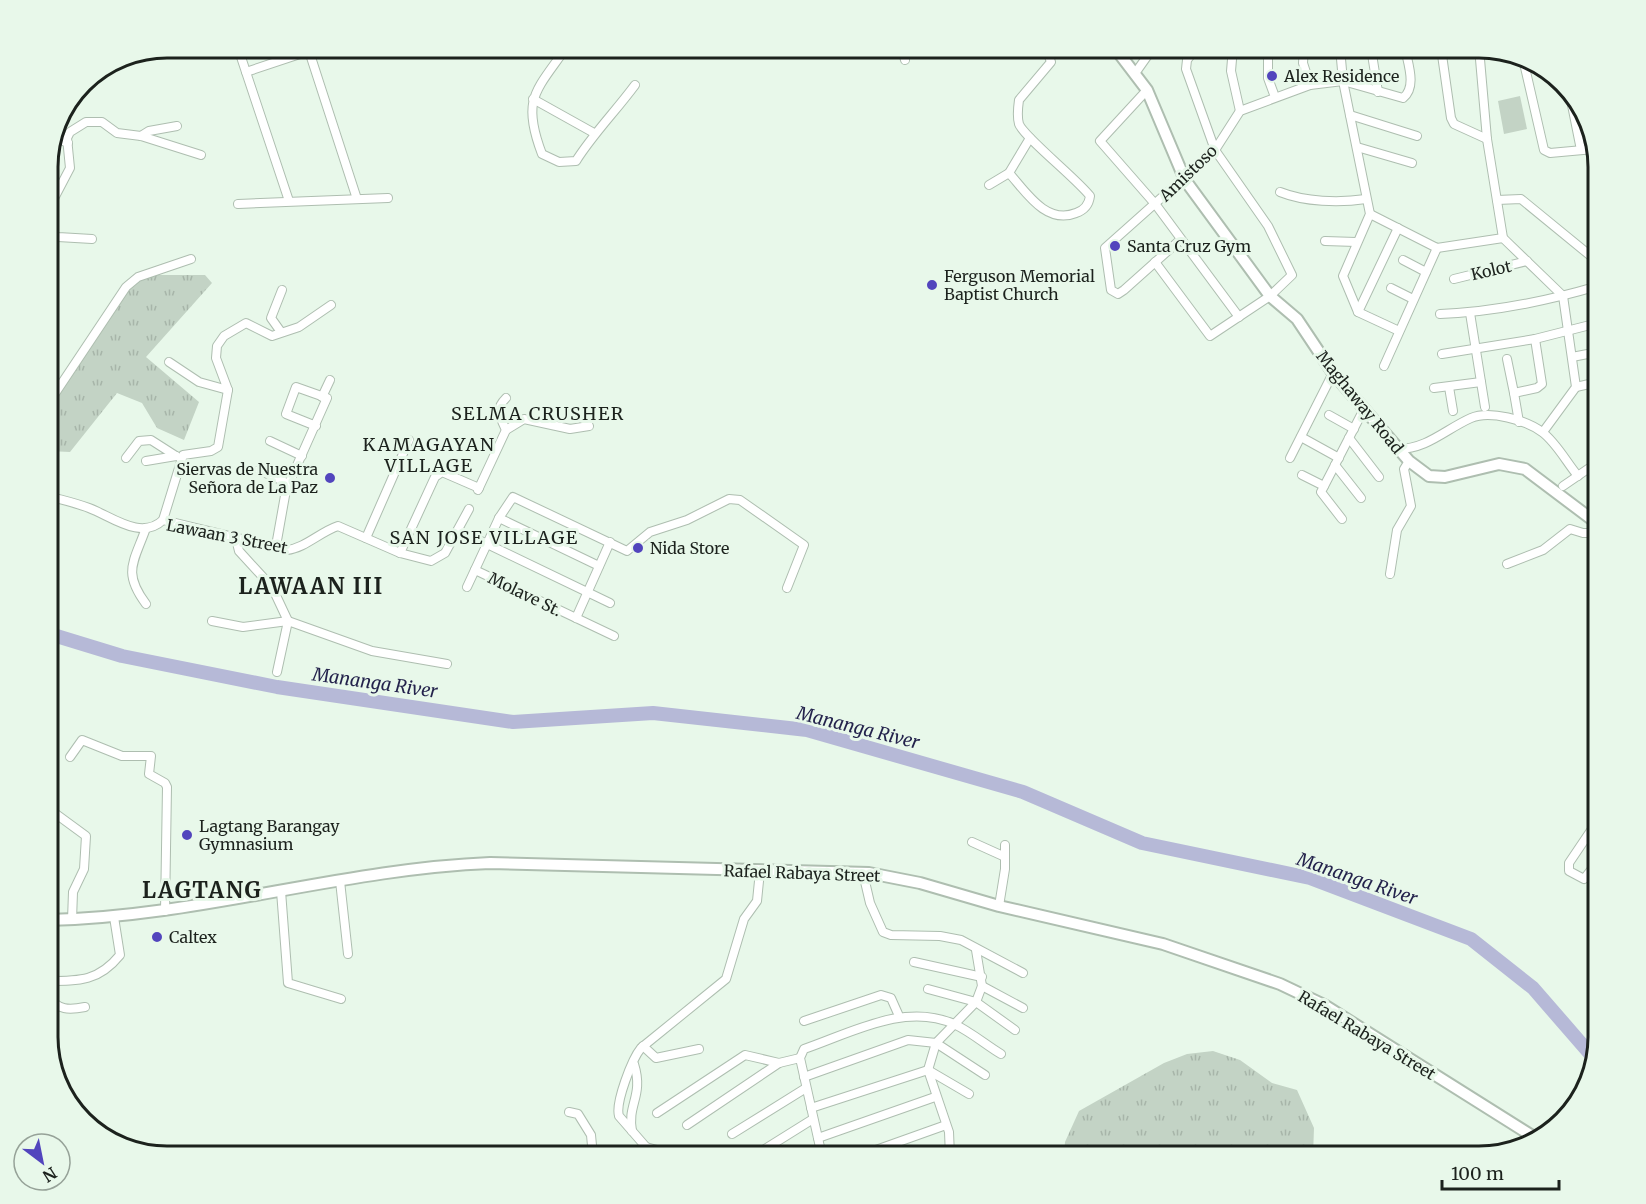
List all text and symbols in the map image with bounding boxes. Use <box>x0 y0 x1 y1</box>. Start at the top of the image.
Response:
place label: Alex Residence <box>1283 66 1399 86</box>
marker: Alex Residence <box>1265 69 1279 83</box>
street label: Amistoso <box>1154 141 1221 206</box>
place label: Santa Cruz Gym <box>1127 236 1251 256</box>
marker: Santa Cruz Gym <box>1108 239 1122 253</box>
street label: Kolot <box>1469 255 1514 284</box>
place label: Ferguson Memorial Baptist Church <box>944 266 1095 304</box>
marker: Ferguson Memorial Baptist Church <box>925 278 939 292</box>
street label: Maghaway Road <box>1312 346 1408 458</box>
district label: SELMA CRUSHER <box>451 402 625 425</box>
district label: KAMAGAYAN VILLAGE <box>363 433 495 477</box>
place label: Siervas de Nuestra Señora de La Paz <box>176 459 318 497</box>
marker: Siervas de Nuestra Señora de La Paz <box>323 471 337 485</box>
street label: Lawaan 3 Street <box>165 514 290 558</box>
district label: SAN JOSE VILLAGE <box>389 526 579 549</box>
place label: Nida Store <box>650 538 729 558</box>
marker: Nida Store <box>631 541 645 555</box>
street label: Molave St. <box>485 568 565 620</box>
district label: LAWAAN III <box>238 572 384 600</box>
water label: Mananga River <box>310 662 440 703</box>
water label: Mananga River <box>793 701 923 754</box>
place label: Lagtang Barangay Gymnasium <box>199 816 340 854</box>
marker: Lagtang Barangay Gymnasium <box>180 828 194 842</box>
water label: Mananga River <box>1293 847 1421 910</box>
street label: Rafael Rabaya Street <box>723 860 881 886</box>
district label: LAGTANG <box>142 876 262 904</box>
place label: Caltex <box>169 927 217 947</box>
marker: Caltex <box>150 930 164 944</box>
street label: Rafael Rabaya Street <box>1295 986 1440 1084</box>
north arrow <box>12 1132 72 1192</box>
scale bar <box>1442 1153 1559 1191</box>
text: 100 m <box>1451 1162 1504 1185</box>
text: N <box>39 1163 61 1187</box>

